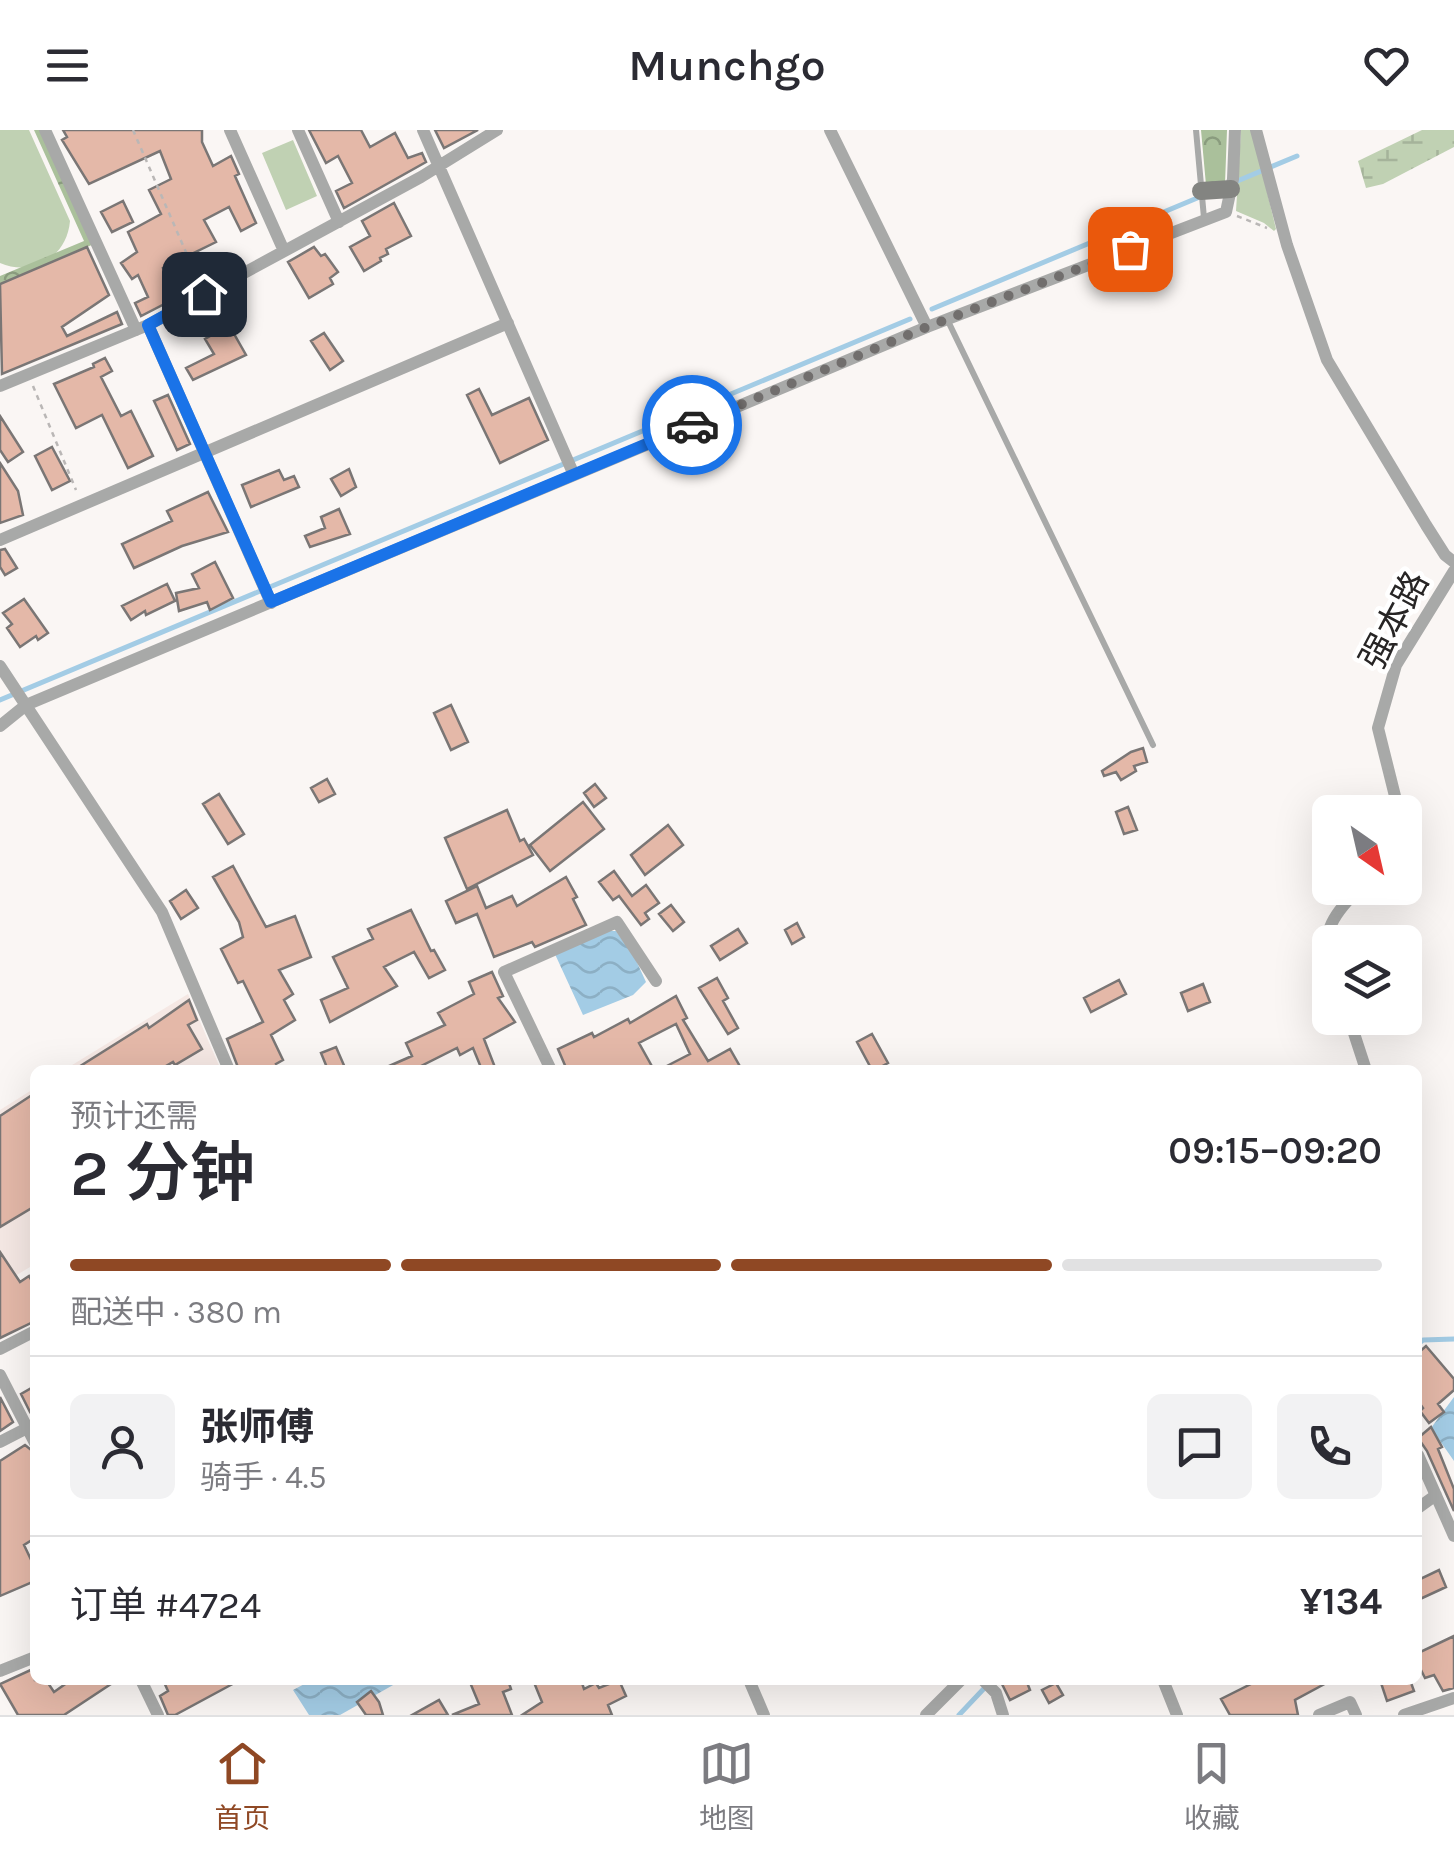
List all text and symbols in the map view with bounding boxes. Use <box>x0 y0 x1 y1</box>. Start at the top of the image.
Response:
icon: menu <box>40 38 95 93</box>
icon: heart <box>1359 38 1414 93</box>
text: Munchgo <box>628 39 826 91</box>
pin <box>1088 207 1173 292</box>
icon: bag <box>1103 222 1158 277</box>
pin <box>162 252 247 337</box>
icon: home <box>177 267 232 322</box>
courier <box>642 375 742 475</box>
icon: car <box>665 398 720 453</box>
street label: 强本路 <box>1352 564 1437 676</box>
north arrow <box>1312 795 1422 905</box>
map controls <box>1312 795 1422 1035</box>
button: layers <box>1312 925 1422 1035</box>
text: 预计还需 <box>70 1098 198 1135</box>
text: 09:15–09:20 <box>1168 1128 1382 1173</box>
text: 2 分钟 <box>70 1135 255 1211</box>
text: 配送中 · 380 m <box>70 1294 282 1331</box>
button: person <box>70 1394 175 1499</box>
button: chat <box>1147 1394 1252 1499</box>
button: phone <box>1277 1394 1382 1499</box>
text: 张师傅 <box>200 1405 314 1450</box>
text: 骑手 · 4.5 <box>200 1459 327 1496</box>
text: ¥134 <box>1300 1579 1382 1624</box>
text: 订单 #4724 <box>70 1583 261 1628</box>
tab: 首页 <box>214 1736 270 1836</box>
tab: 地图 <box>699 1736 755 1836</box>
tab: 收藏 <box>1184 1736 1240 1836</box>

